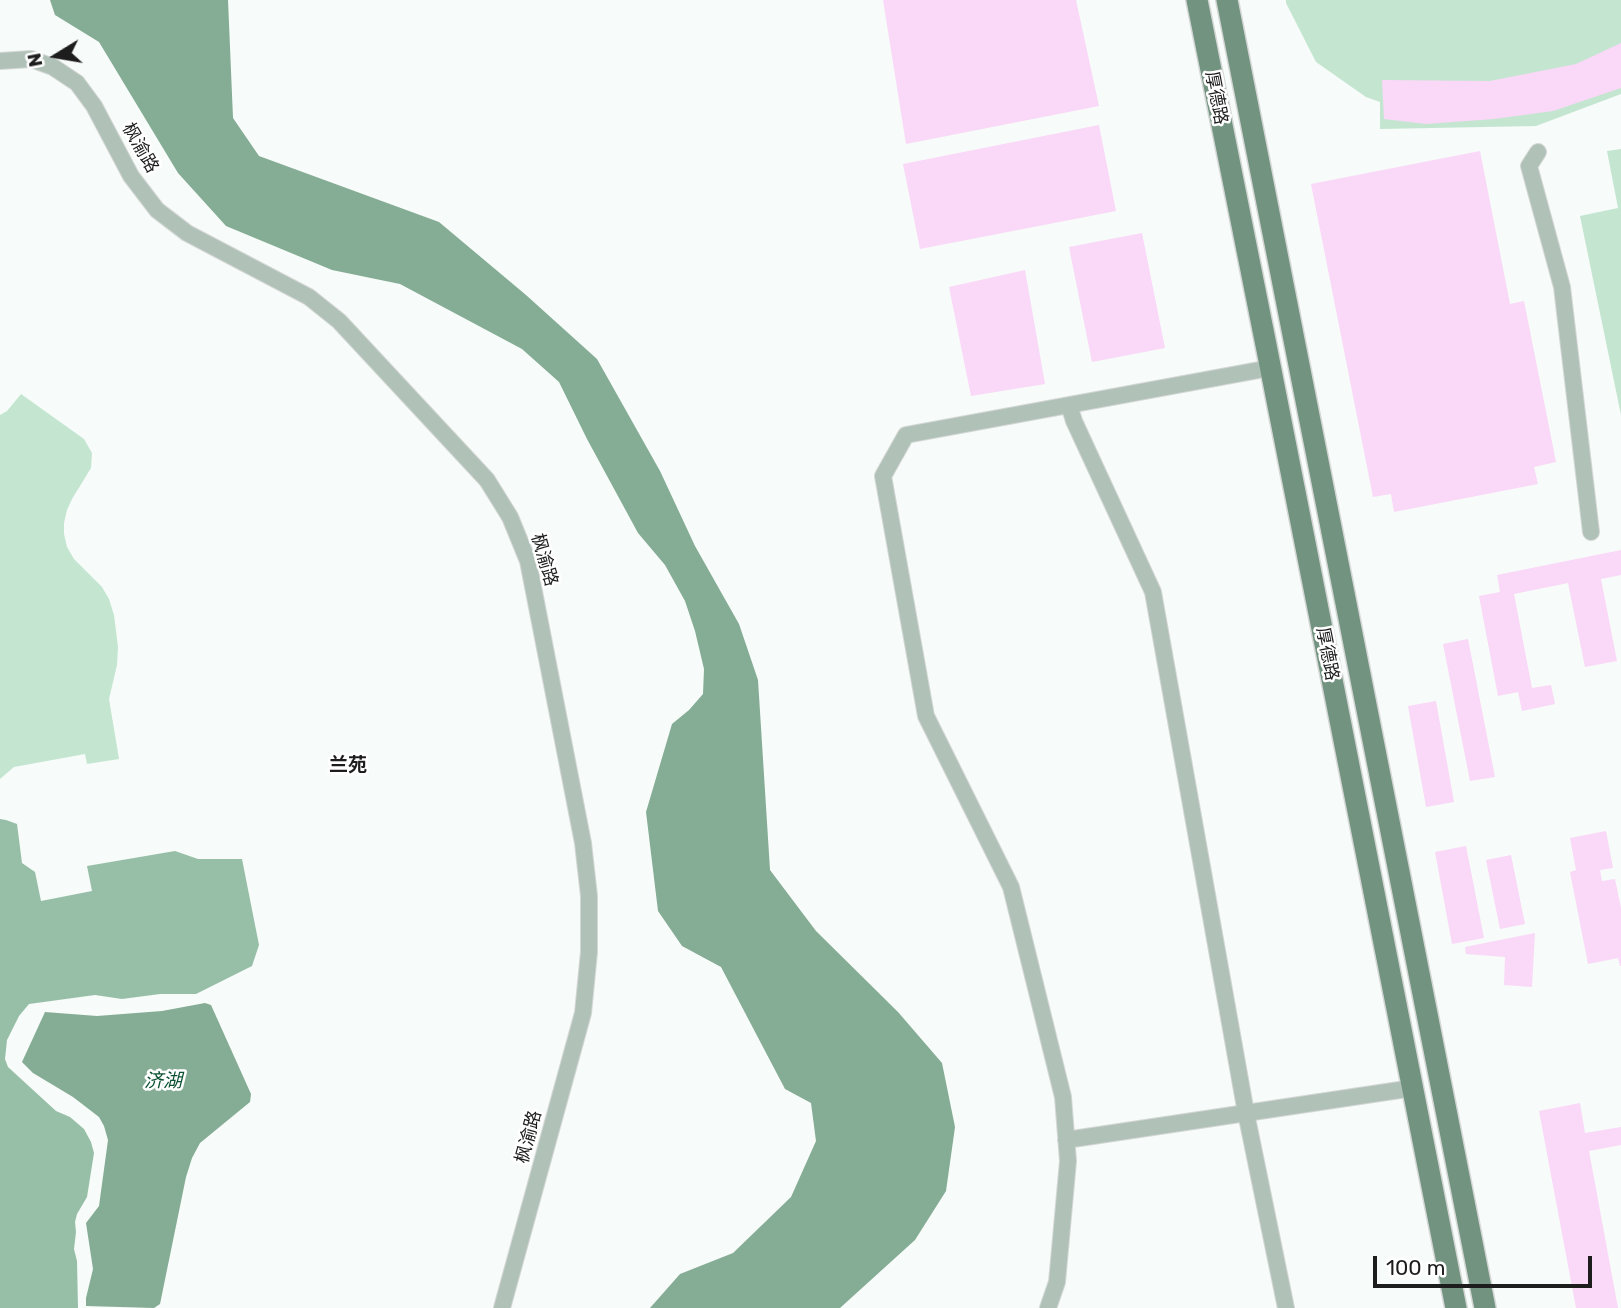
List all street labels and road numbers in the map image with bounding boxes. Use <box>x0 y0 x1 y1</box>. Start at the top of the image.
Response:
street label: 厚德路 <box>1200 69 1232 127</box>
street label: 枫渝路 <box>117 119 163 177</box>
street label: 枫渝路 <box>526 531 562 589</box>
street label: 厚德路 <box>1311 625 1343 683</box>
street label: 枫渝路 <box>512 1108 546 1166</box>

